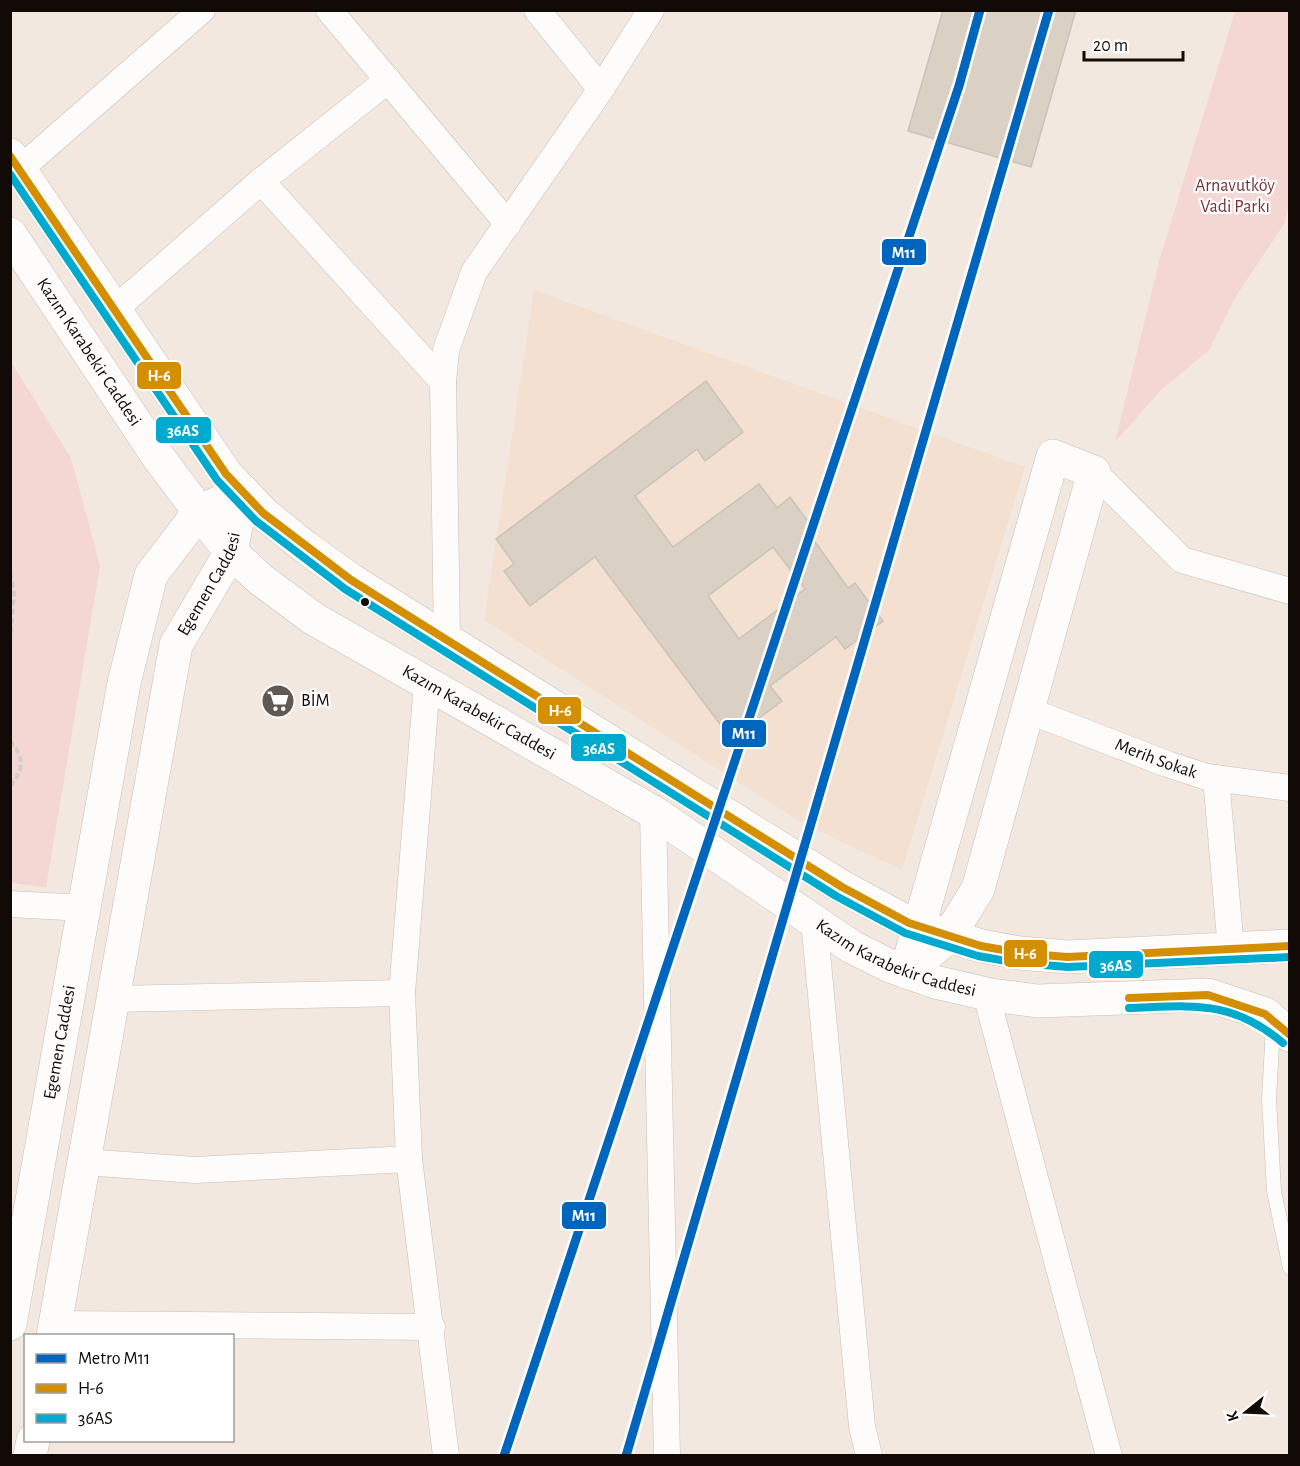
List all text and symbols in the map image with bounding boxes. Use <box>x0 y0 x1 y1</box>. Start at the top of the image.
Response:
scale bar <box>1084 24 1183 62</box>
text: 20 m <box>1093 37 1128 55</box>
park label: Arnavutköy Vadi Parkı <box>1195 177 1275 216</box>
line badge: M11 <box>881 238 927 266</box>
text: M11 <box>892 245 916 261</box>
street label: Kazım Karabekir Caddesi <box>33 275 144 429</box>
line badge: H-6 <box>136 361 182 390</box>
text: H-6 <box>147 368 171 384</box>
line badge: 36AS <box>155 416 212 444</box>
text: 36AS <box>167 423 199 439</box>
street label: Egemen Caddesi <box>174 531 244 639</box>
unlabelled marker <box>359 596 371 608</box>
street label: Kazım Karabekir Caddesi <box>399 662 559 764</box>
supermarket icon: BİM <box>260 683 296 719</box>
place label: BİM <box>301 690 330 710</box>
line badge: H-6 <box>537 696 582 725</box>
text: H-6 <box>548 703 572 719</box>
line badge: M11 <box>721 719 767 748</box>
text: M11 <box>732 726 756 742</box>
line badge: 36AS <box>570 733 627 762</box>
street label: Merih Sokak <box>1112 736 1200 782</box>
text: 36AS <box>583 741 615 757</box>
street label: Kazım Karabekir Caddesi <box>812 916 978 1000</box>
line badge: H-6 <box>1003 939 1048 968</box>
text: H-6 <box>1013 946 1037 962</box>
line badge: 36AS <box>1088 950 1144 979</box>
text: 36AS <box>1100 958 1132 974</box>
street label: Egemen Caddesi <box>41 984 79 1101</box>
line badge: M11 <box>561 1201 607 1230</box>
text: M11 <box>572 1208 596 1224</box>
legend <box>24 1334 234 1442</box>
text: Metro M11 <box>78 1350 150 1368</box>
text: H-6 <box>78 1380 104 1398</box>
north arrow <box>1216 1382 1276 1442</box>
text: K <box>1223 1409 1242 1423</box>
text: 36AS <box>78 1410 113 1428</box>

